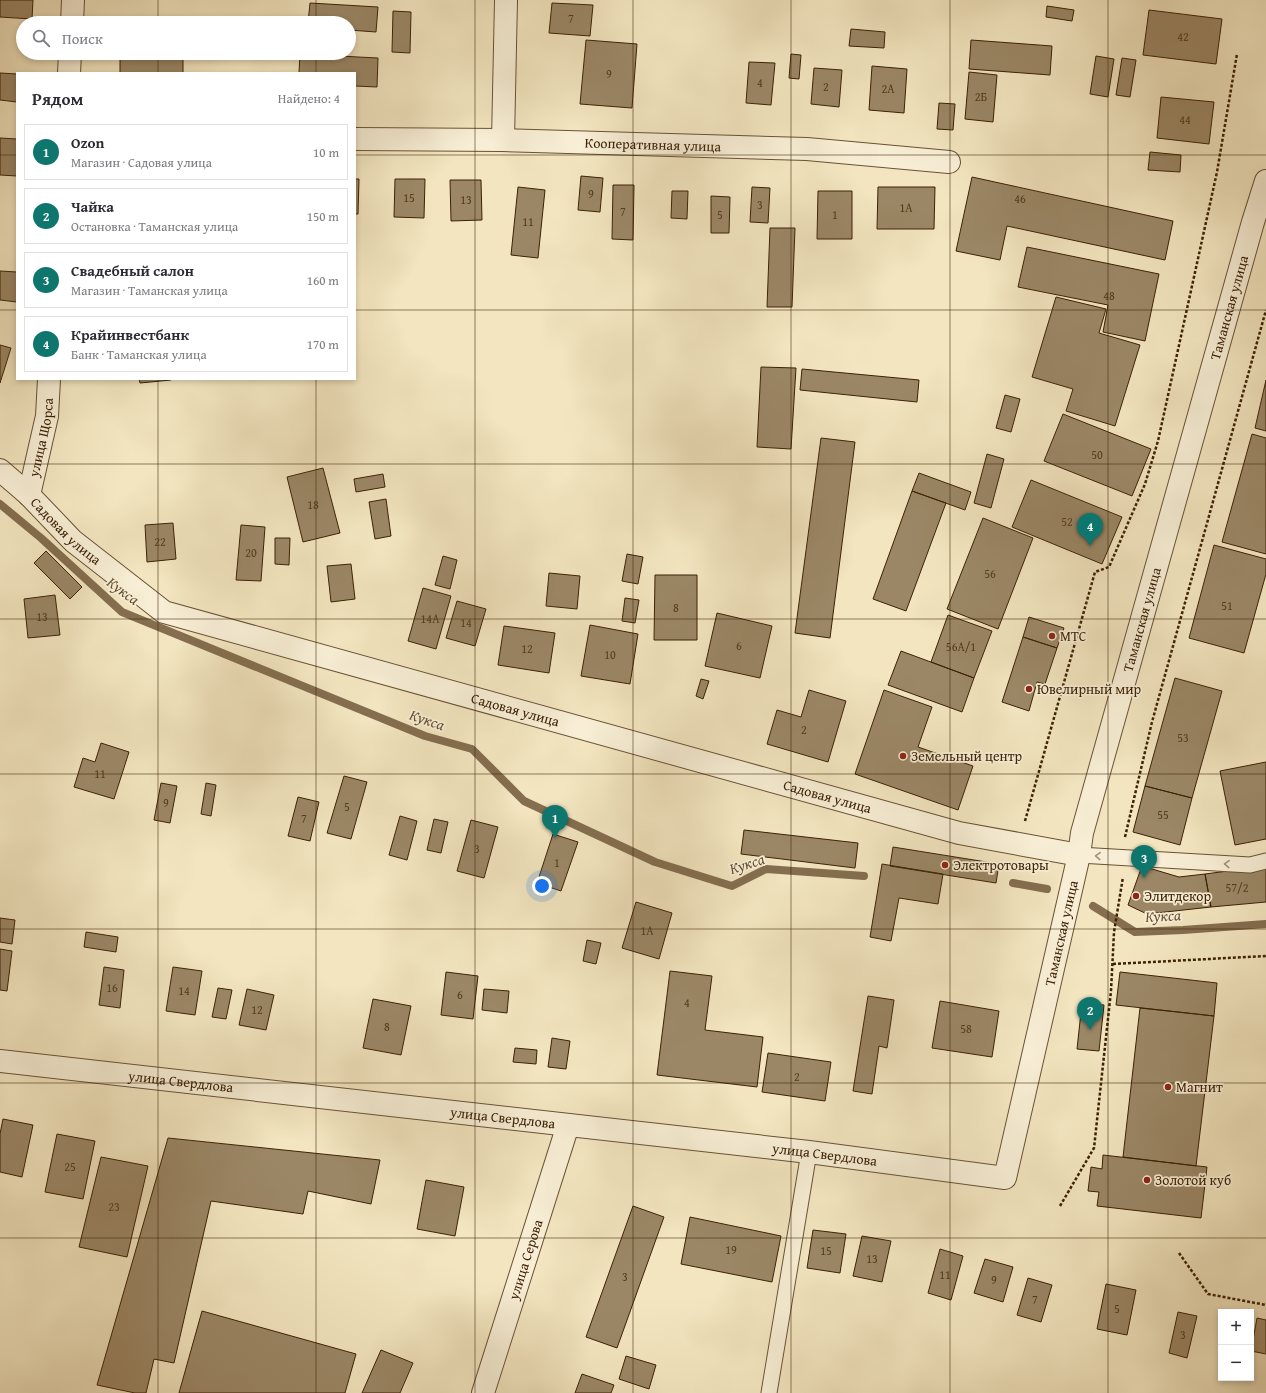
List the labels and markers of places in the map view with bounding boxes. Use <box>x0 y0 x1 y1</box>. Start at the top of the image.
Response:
pin: 4 <box>1077 513 1103 546</box>
place label: МТС <box>1060 626 1087 646</box>
marker: МТС <box>1047 631 1057 641</box>
place label: Ювелирный мир <box>1037 679 1142 699</box>
marker: Ювелирный мир <box>1024 684 1034 694</box>
place label: Земельный центр <box>911 746 1022 766</box>
marker: Земельный центр <box>898 751 908 761</box>
pin: 1 <box>542 805 568 838</box>
pin: 3 <box>1131 845 1157 878</box>
place label: Электротовары <box>953 855 1049 875</box>
marker: Электротовары <box>940 860 950 870</box>
place label: Элитдекор <box>1144 886 1211 906</box>
marker: Элитдекор <box>1131 891 1141 901</box>
pin: 2 <box>1077 997 1103 1030</box>
place label: Магнит <box>1176 1077 1223 1097</box>
marker: Магнит <box>1163 1082 1173 1092</box>
place label: Золотой куб <box>1155 1170 1231 1190</box>
marker: Золотой куб <box>1142 1175 1152 1185</box>

